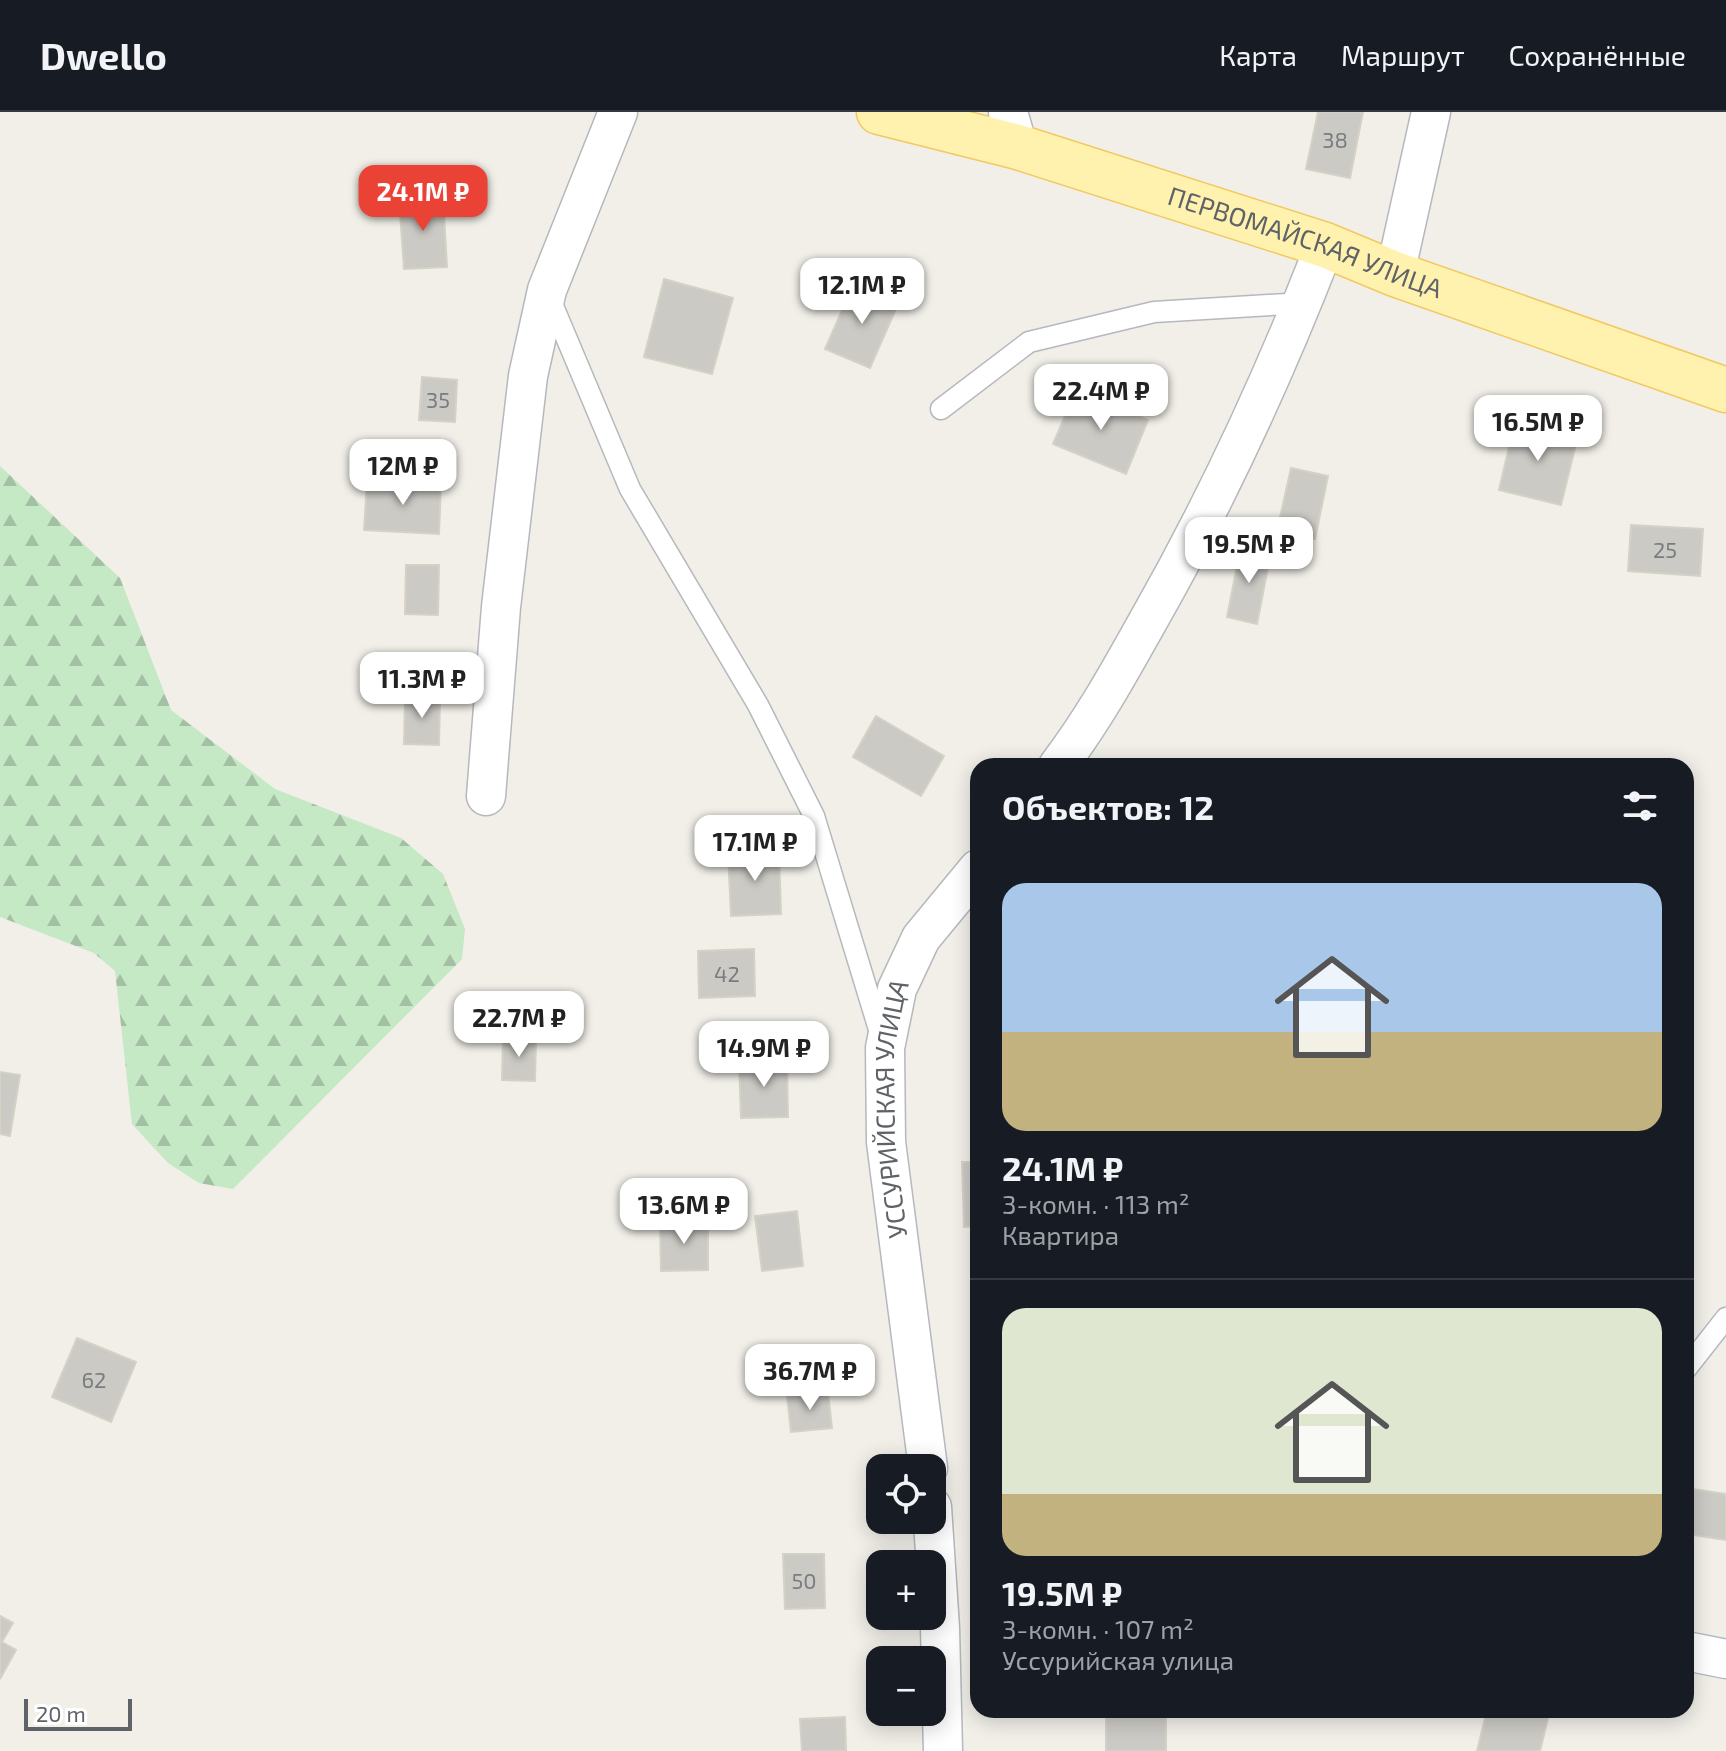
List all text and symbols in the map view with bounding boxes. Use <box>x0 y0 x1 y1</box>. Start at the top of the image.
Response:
text: Dwello <box>40 32 167 78</box>
text: Карта <box>1219 38 1297 72</box>
text: Маршрут <box>1341 38 1465 72</box>
text: Сохранённые <box>1509 38 1686 72</box>
house number: 38 <box>1322 126 1348 152</box>
pin: 24.1M ₽ <box>349 165 497 233</box>
text: 24.1M ₽ <box>377 175 469 206</box>
street label: ПЕРВОМАЙСКАЯ УЛИЦА <box>1165 179 1447 303</box>
pin: 12.1M ₽ <box>788 258 936 326</box>
text: 12.1M ₽ <box>818 268 906 299</box>
pin: 22.4M ₽ <box>1027 364 1175 432</box>
text: 22.4M ₽ <box>1052 374 1150 405</box>
house number: 35 <box>426 386 450 412</box>
pin: 16.5M ₽ <box>1464 395 1612 463</box>
text: 16.5M ₽ <box>1492 405 1584 436</box>
pin: 12M ₽ <box>347 439 459 507</box>
text: 12M ₽ <box>367 449 439 480</box>
pin: 19.5M ₽ <box>1175 517 1323 585</box>
text: 19.5M ₽ <box>1203 527 1295 558</box>
house number: 25 <box>1653 536 1677 562</box>
pin: 11.3M ₽ <box>348 652 496 720</box>
text: 11.3M ₽ <box>378 662 466 693</box>
icon: filters <box>1618 784 1662 828</box>
text: Объектов: 12 <box>1002 786 1214 827</box>
pin: 17.1M ₽ <box>681 815 829 883</box>
text: 17.1M ₽ <box>712 825 798 856</box>
icon: home <box>1260 935 1404 1079</box>
house number: 42 <box>714 960 740 986</box>
street label: УССУРИЙСКАЯ УЛИЦА <box>868 973 914 1240</box>
pin: 22.7M ₽ <box>445 991 593 1059</box>
text: 22.7M ₽ <box>472 1001 566 1032</box>
pin: 14.9M ₽ <box>690 1021 838 1089</box>
text: 14.9M ₽ <box>717 1031 811 1062</box>
text: 24.1M ₽ <box>1002 1147 1123 1188</box>
pin: 13.6M ₽ <box>610 1178 758 1246</box>
text: 13.6M ₽ <box>638 1188 730 1219</box>
text: 3-комн. · 113 m² <box>1002 1188 1190 1219</box>
text: Квартира <box>1002 1219 1119 1250</box>
pin: 36.7M ₽ <box>736 1344 884 1412</box>
text: 36.7M ₽ <box>763 1354 857 1385</box>
icon: home <box>1260 1360 1404 1504</box>
house number: 62 <box>82 1366 106 1392</box>
map controls <box>866 1454 946 1726</box>
button: locate <box>866 1454 946 1534</box>
button: + <box>866 1550 946 1630</box>
house number: 50 <box>791 1567 817 1593</box>
text: 19.5M ₽ <box>1002 1572 1122 1613</box>
text: 3-комн. · 107 m² <box>1002 1613 1194 1644</box>
text: Уссурийская улица <box>1002 1644 1234 1675</box>
button: − <box>866 1646 946 1726</box>
scale bar <box>24 1695 132 1731</box>
text: 20 m <box>36 1700 86 1726</box>

